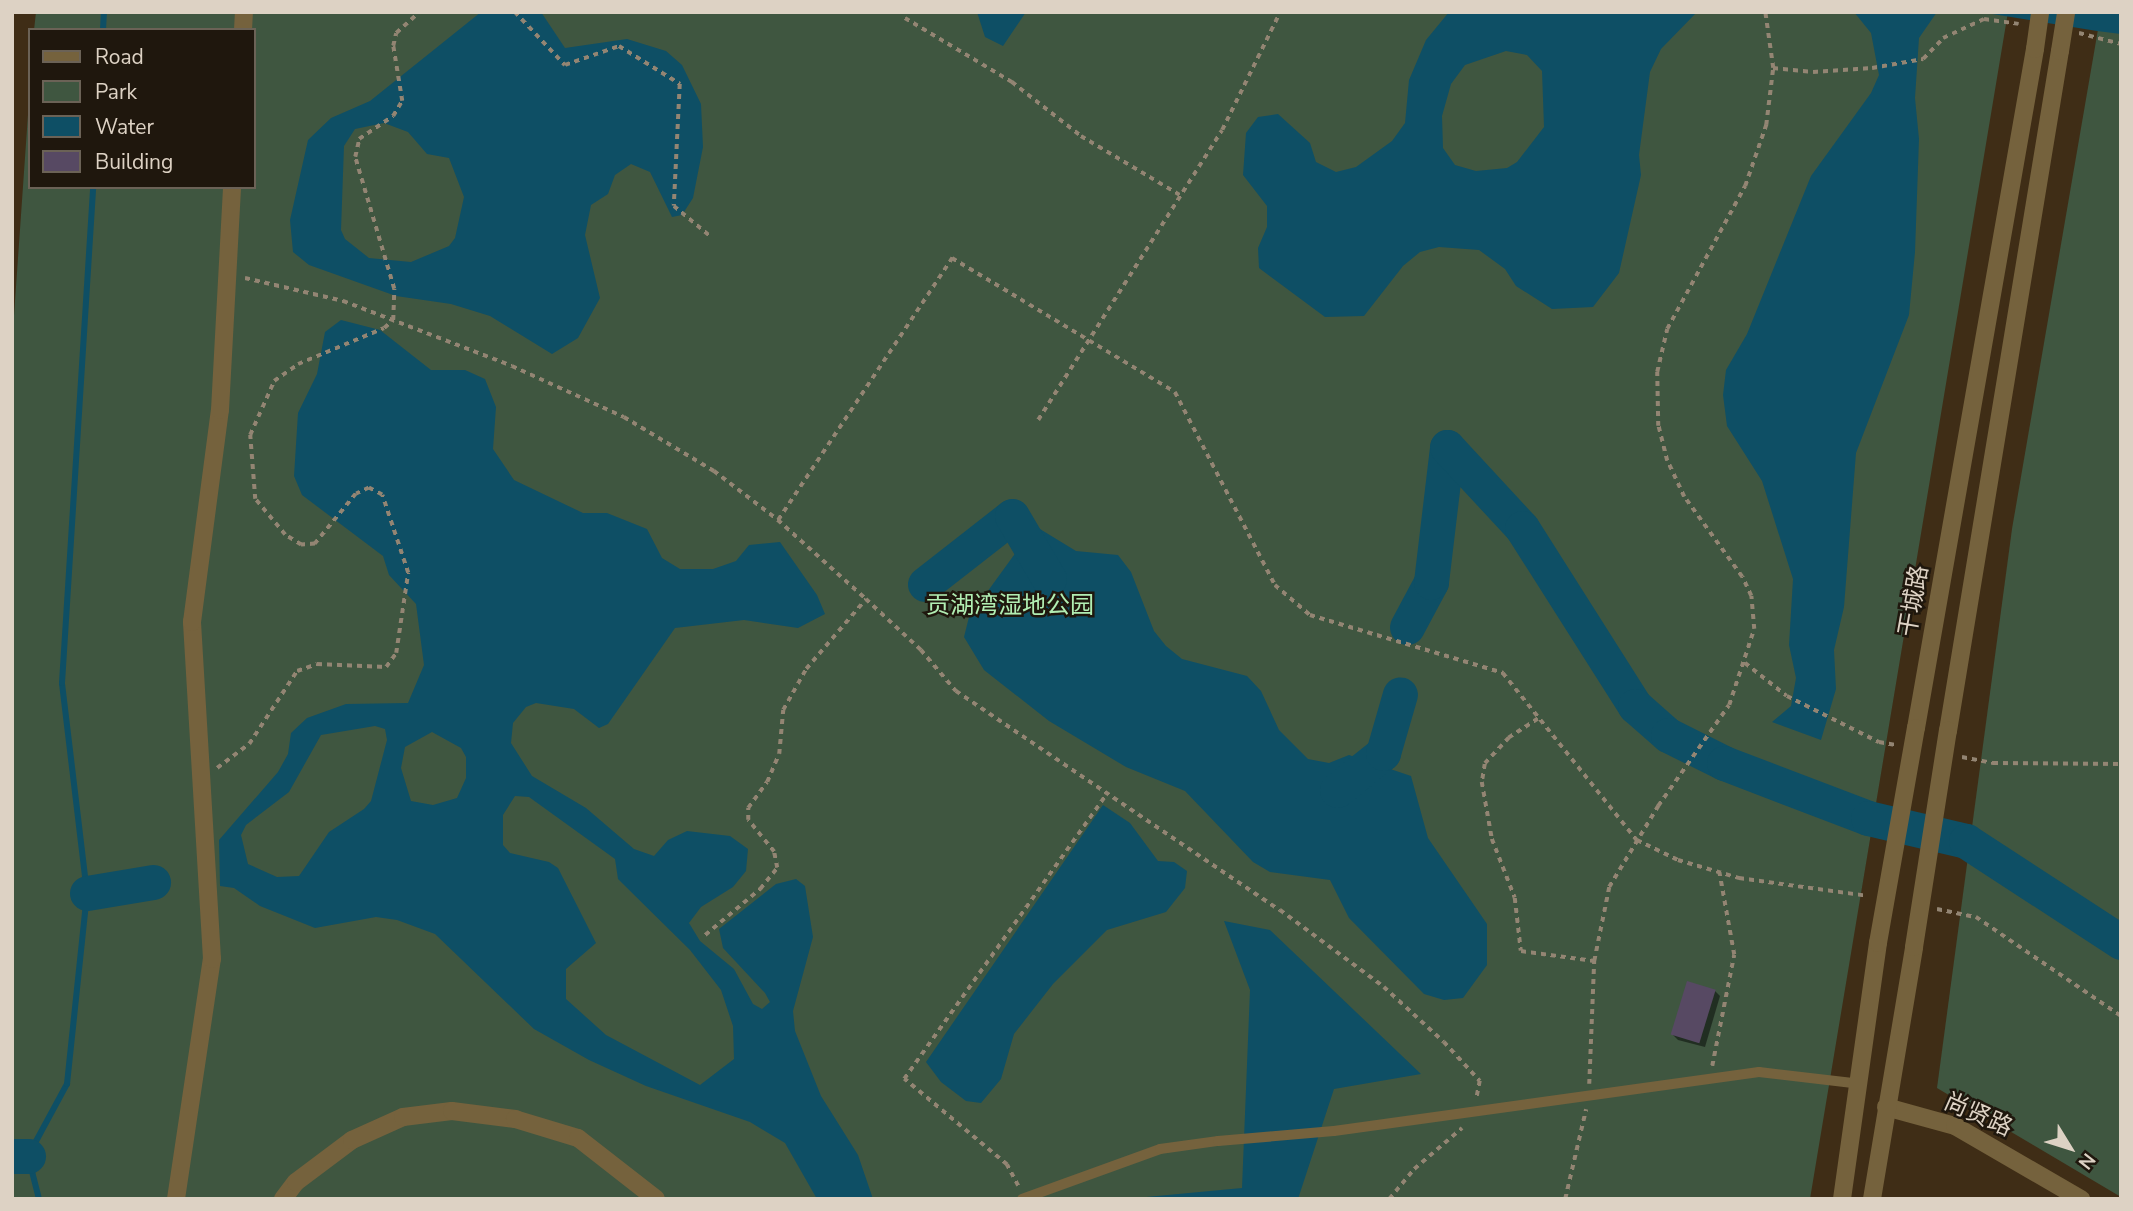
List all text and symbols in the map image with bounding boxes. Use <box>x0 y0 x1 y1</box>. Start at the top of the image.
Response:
legend <box>28 28 256 189</box>
text: Road <box>95 43 144 71</box>
text: Park <box>95 78 137 106</box>
text: Water <box>95 113 154 141</box>
text: Building <box>95 148 173 176</box>
street label: 干城路 <box>1894 563 1934 639</box>
park label: 贡湖湾湿地公园 <box>926 592 1094 620</box>
street label: 尚贤路 <box>1939 1087 2017 1143</box>
north arrow <box>2035 1113 2105 1183</box>
text: N <box>2072 1147 2101 1175</box>

